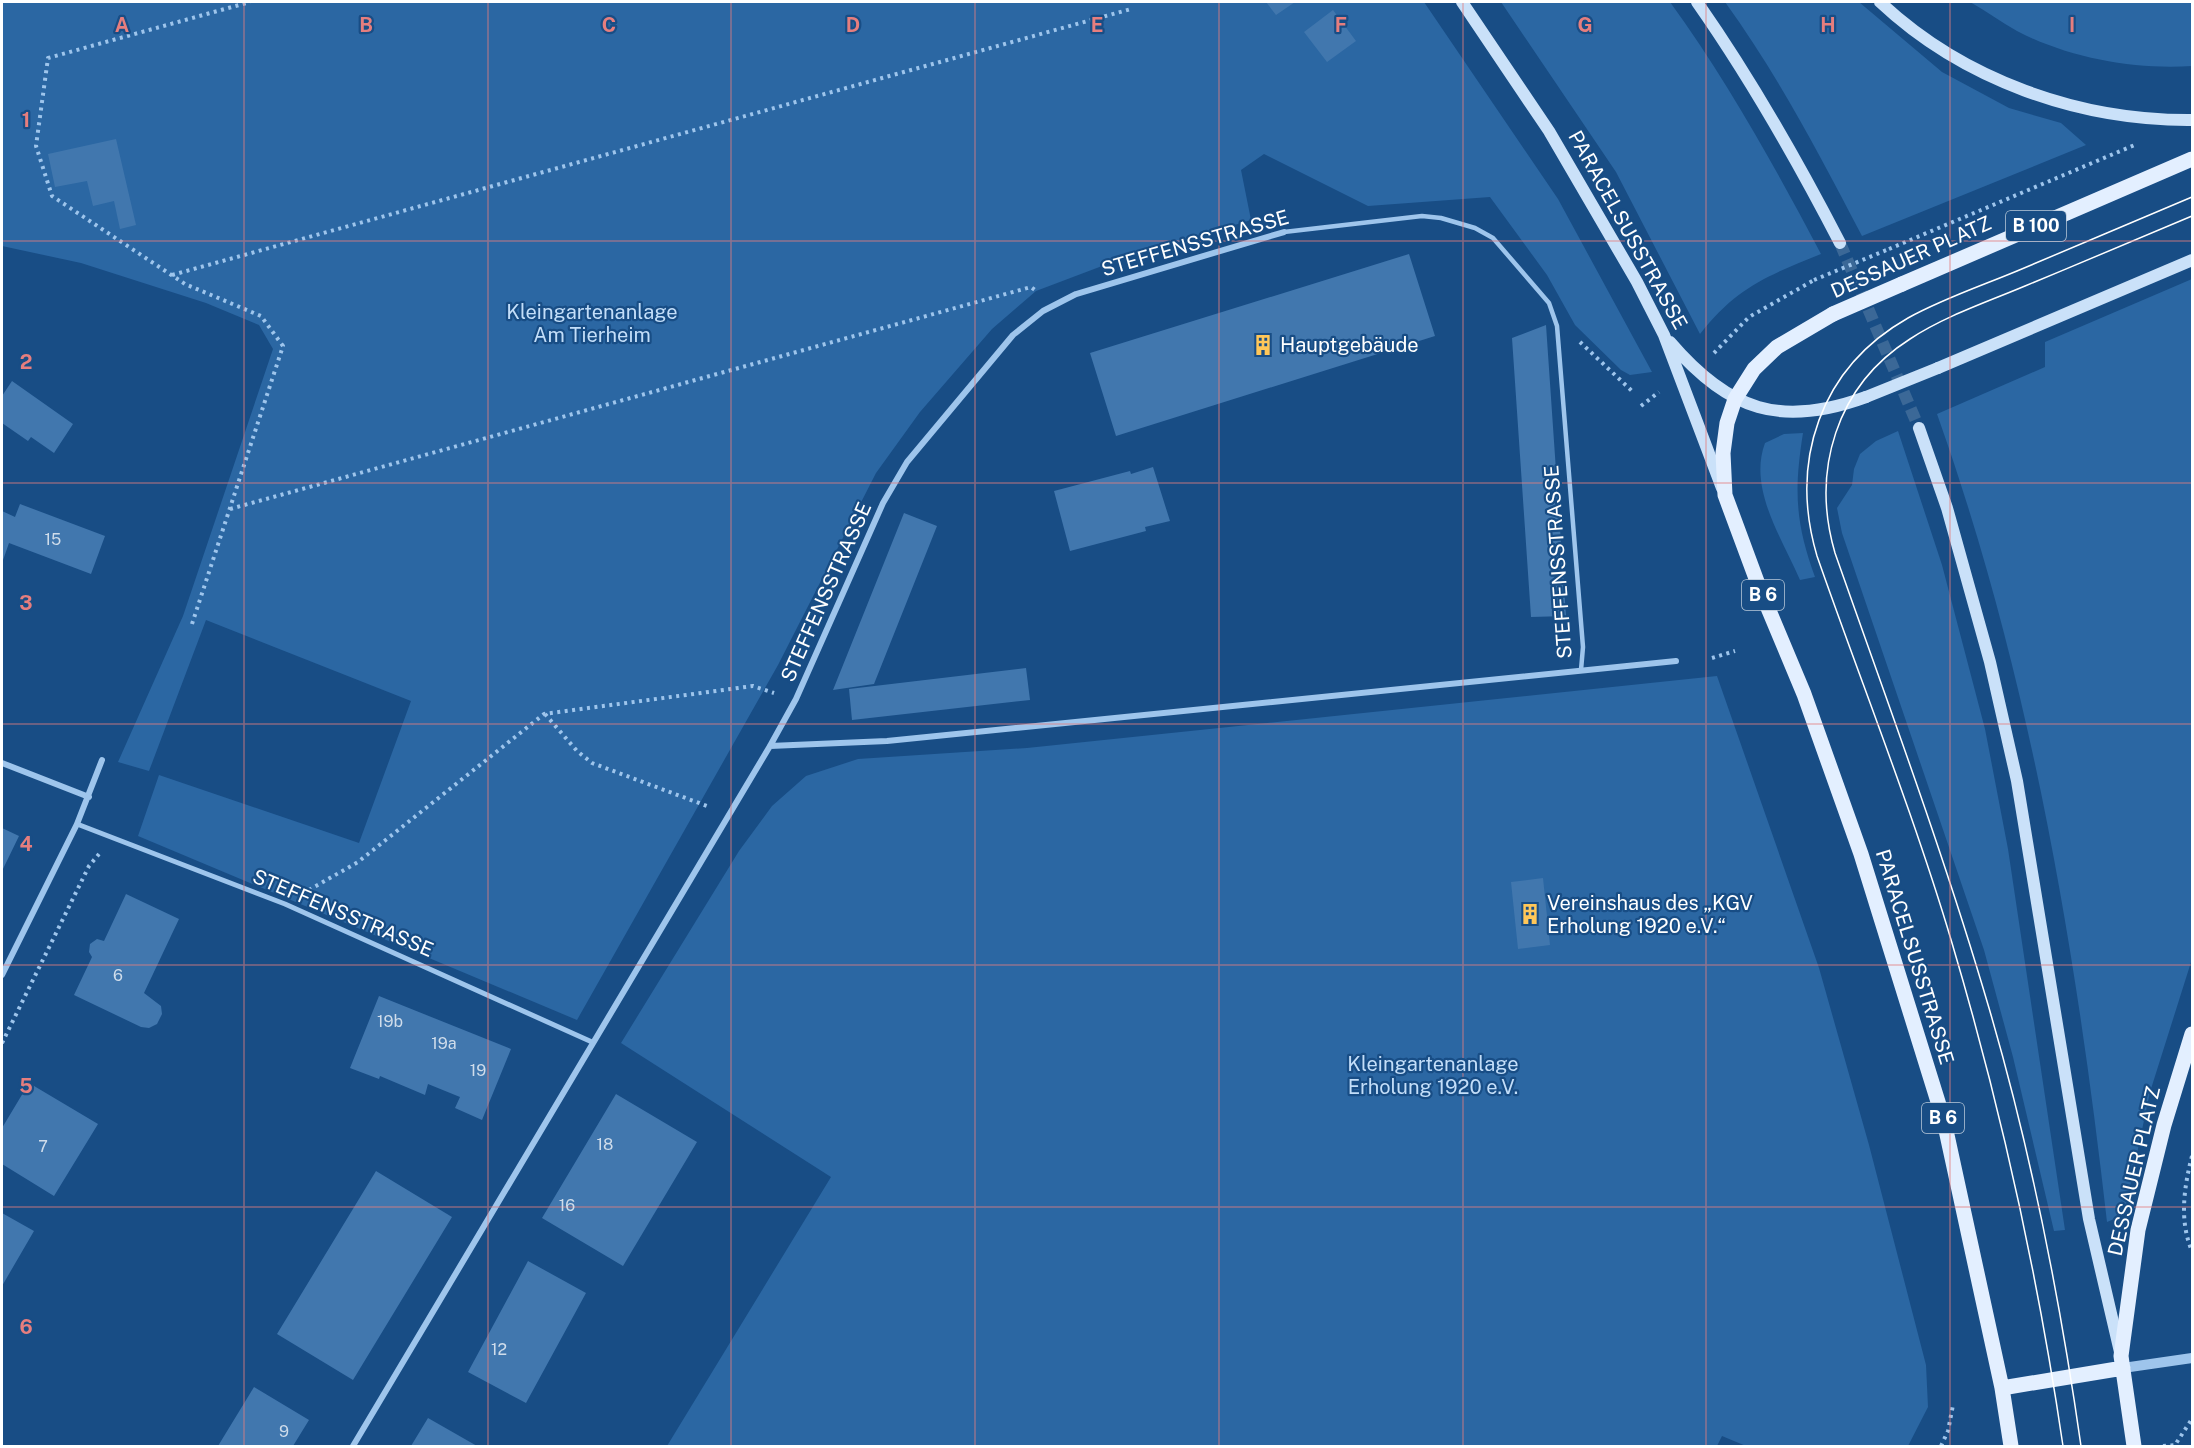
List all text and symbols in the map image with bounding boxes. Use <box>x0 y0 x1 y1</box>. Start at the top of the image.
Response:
text: A <box>115 13 129 37</box>
text: B <box>359 13 373 37</box>
text: C <box>602 13 616 37</box>
text: D <box>846 13 860 37</box>
text: E <box>1091 13 1103 37</box>
text: F <box>1335 13 1347 37</box>
text: G <box>1577 13 1593 37</box>
text: H <box>1820 13 1836 37</box>
text: I <box>2069 13 2075 37</box>
text: 1 <box>22 108 30 132</box>
street label: PARACELSUSSTRASSE <box>1563 126 1693 334</box>
street label: STEFFENSSTRASSE <box>1098 205 1292 281</box>
street label: DESSAUER PLATZ <box>1827 211 1995 303</box>
road number: B 100 <box>2006 211 2066 241</box>
park label: Kleingartenanlage Am Tierheim <box>506 300 678 347</box>
building icon: Hauptgebäude <box>1251 333 1275 357</box>
place label: Hauptgebäude <box>1280 333 1419 357</box>
text: 2 <box>20 350 32 374</box>
street label: STEFFENSSTRASSE <box>1539 464 1577 660</box>
street label: STEFFENSSTRASSE <box>776 498 876 686</box>
house number: 15 <box>45 530 61 549</box>
road number: B 6 <box>1742 580 1784 610</box>
text: 3 <box>19 591 33 615</box>
text: 4 <box>19 832 33 856</box>
street label: PARACELSUSSTRASSE <box>1871 847 1959 1067</box>
street label: STEFFENSSTRASSE <box>249 864 437 962</box>
place label: Vereinshaus des „KGV Erholung 1920 e.V.“ <box>1547 891 1753 938</box>
building icon: Vereinshaus des „KGV Erholung 1920 e.V.“ <box>1518 902 1542 926</box>
house number: 6 <box>113 966 123 985</box>
house number: 19b <box>377 1012 403 1031</box>
house number: 19a <box>431 1034 457 1053</box>
park label: Kleingartenanlage Erholung 1920 e.V. <box>1347 1052 1519 1099</box>
house number: 19 <box>470 1061 486 1080</box>
text: 5 <box>19 1074 33 1098</box>
street label: DESSAUER PLATZ <box>2103 1084 2165 1258</box>
road number: B 6 <box>1922 1103 1964 1133</box>
house number: 18 <box>597 1135 613 1154</box>
house number: 7 <box>38 1137 48 1156</box>
house number: 16 <box>559 1196 575 1215</box>
text: 6 <box>19 1315 33 1339</box>
house number: 12 <box>491 1340 507 1359</box>
house number: 9 <box>279 1422 289 1441</box>

